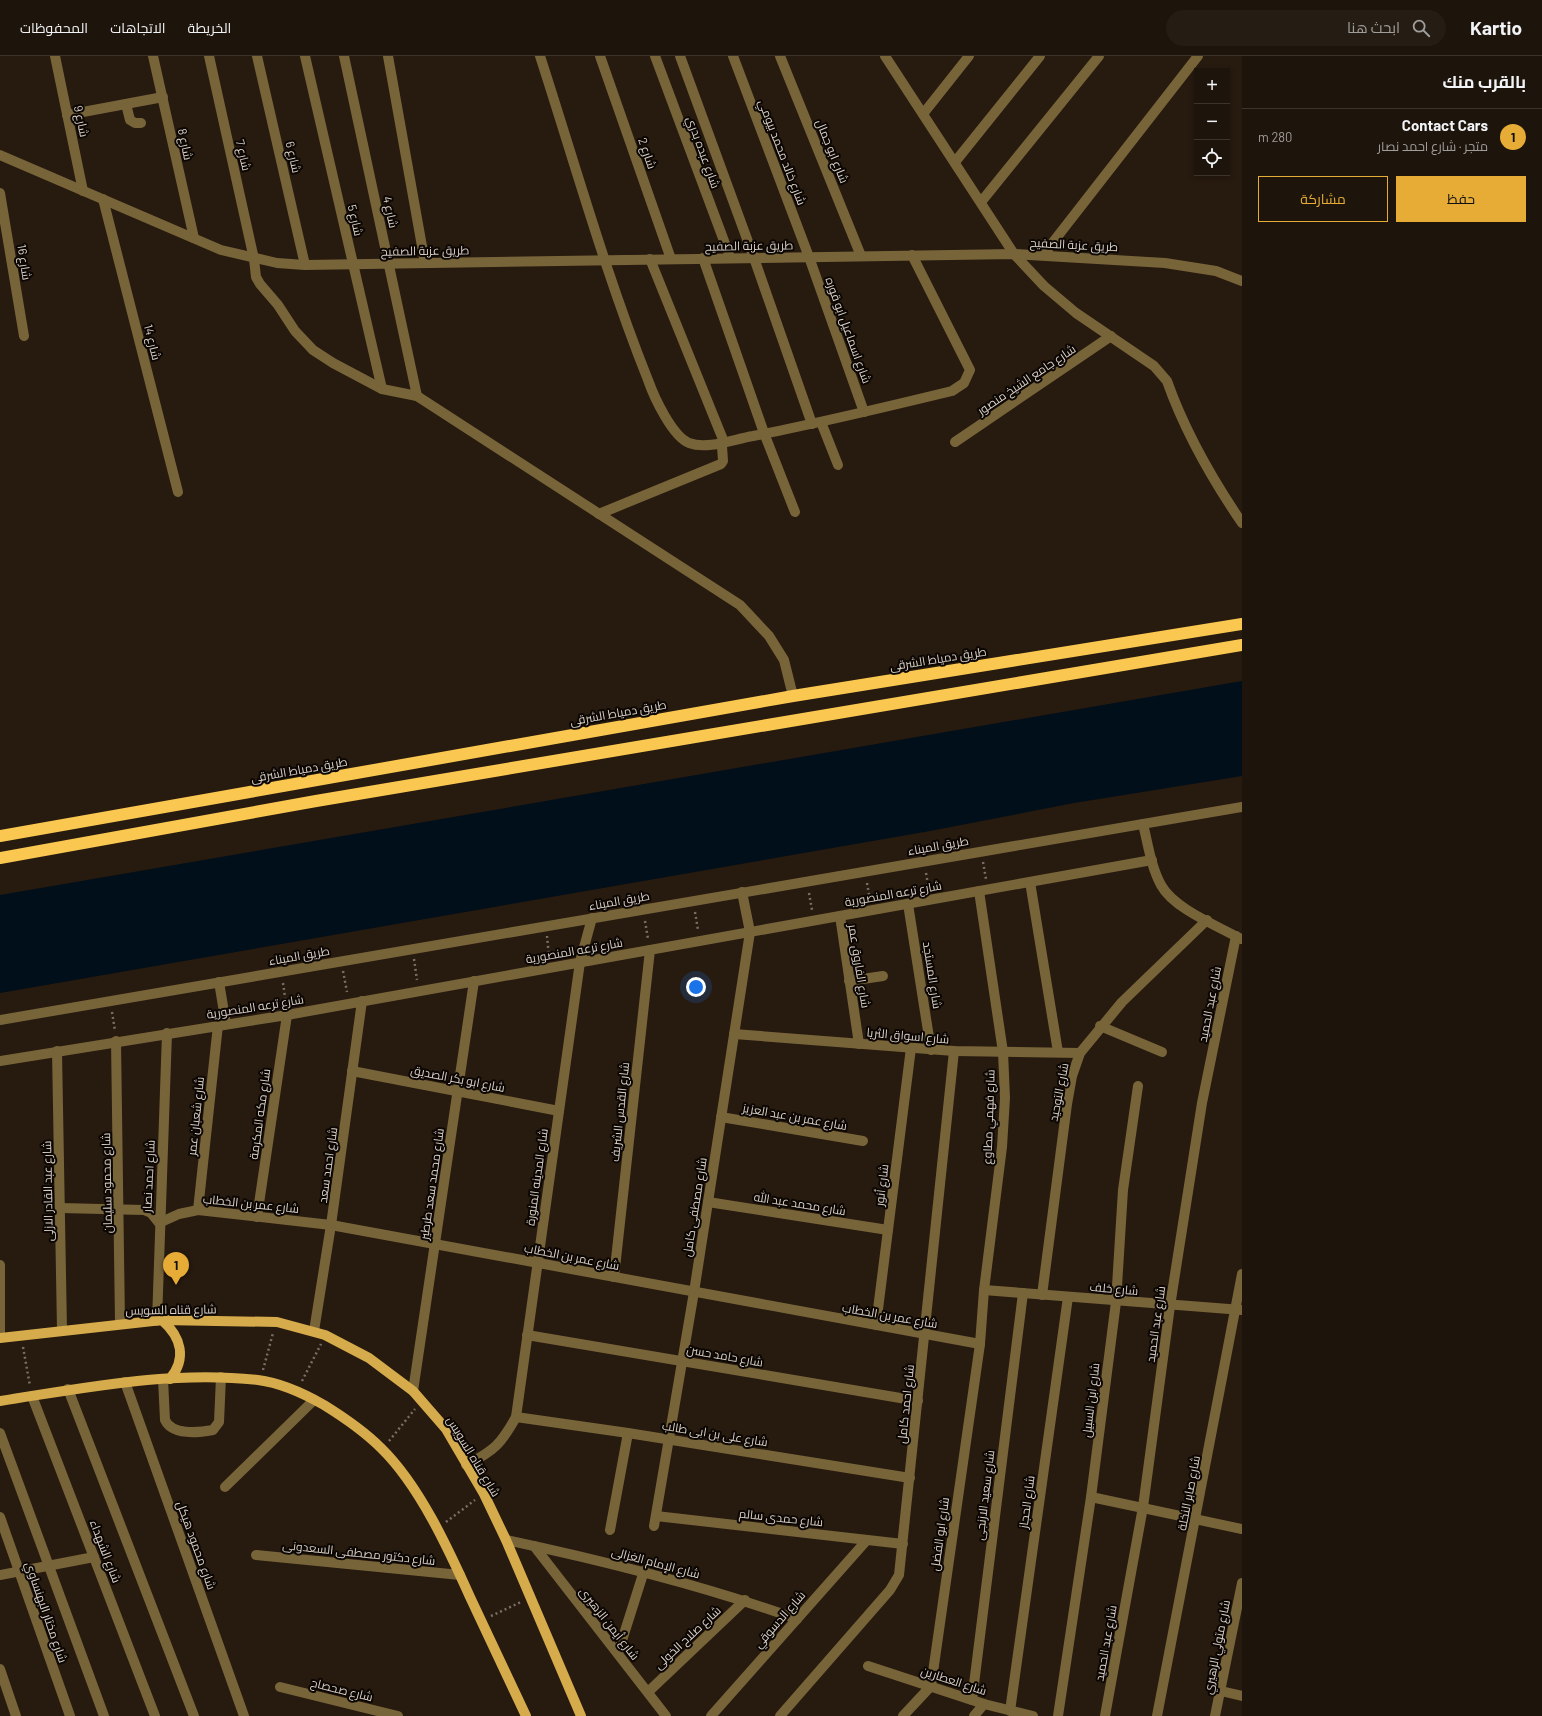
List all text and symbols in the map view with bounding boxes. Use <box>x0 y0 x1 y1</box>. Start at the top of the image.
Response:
search box <box>1166 10 1446 46</box>
text: Kartio <box>1470 16 1522 39</box>
icon: search <box>1410 17 1432 39</box>
text: ابحث هنا <box>1347 18 1400 36</box>
text: المحفوظات <box>20 19 88 36</box>
text: الاتجاهات <box>110 19 166 36</box>
text: الخريطة <box>188 19 231 36</box>
map controls <box>1194 68 1230 176</box>
button: + <box>1194 68 1230 104</box>
text: بالقرب منك <box>1442 71 1526 91</box>
street label: شارع خالد محمد بيومي <box>753 97 810 208</box>
street label: شارع 9 <box>70 104 92 139</box>
button: − <box>1194 104 1230 140</box>
street label: شارع عبده بدري <box>681 114 724 191</box>
text: Contact Cars <box>1402 116 1488 134</box>
street label: شارع ابو جمال <box>812 117 852 186</box>
street label: شارع 8 <box>174 127 196 162</box>
text: 280 m <box>1258 129 1292 145</box>
text: 1 <box>1511 129 1515 145</box>
street label: شارع 2 <box>634 136 660 171</box>
street label: شارع 7 <box>232 138 254 172</box>
text: متجر · شارع احمد نصار <box>1378 138 1488 154</box>
street label: شارع 6 <box>282 140 304 175</box>
button: locate <box>1194 140 1230 176</box>
button: مشاركة <box>1258 176 1388 222</box>
button: حفظ <box>1396 176 1526 222</box>
street label: شارع 4 <box>379 195 401 230</box>
street label: شارع 5 <box>344 203 366 238</box>
street label: طريق عزبة الصفيح <box>1029 235 1119 255</box>
street label: طريق عزبة الصفيح <box>705 237 794 255</box>
street label: طريق عزبة الصفيح <box>381 242 470 260</box>
street label: شارع 16 <box>13 243 35 281</box>
street label: شارع اسماعيل ابو قوره <box>821 275 875 386</box>
street label: شارع 14 <box>140 323 164 362</box>
street label: شارع جامع الشيخ منصور <box>973 341 1079 419</box>
street label: طريق دمياط الشرقى <box>889 643 988 674</box>
street label: طريق دمياط الشرقى <box>569 697 668 728</box>
street label: طريق دمياط الشرقى <box>250 754 349 785</box>
street label: طريق الميناء <box>906 833 970 858</box>
street label: شارع ترعه المنصورية <box>843 878 943 910</box>
street label: طريق الميناء <box>587 888 651 913</box>
street label: شارع الفاروق عمر <box>844 922 874 1009</box>
street label: شارع ترعه المنصورية <box>524 935 624 967</box>
street label: شارع المستجد <box>919 940 945 1010</box>
street label: طريق الميناء <box>267 943 331 968</box>
street label: شارع عبد الحميد <box>1195 965 1225 1043</box>
your location <box>686 977 706 997</box>
street label: شارع ترعه المنصورية <box>205 991 305 1023</box>
street label: شارع اسواق الثريا <box>866 1024 950 1048</box>
street label: شارع القدس الشريف <box>607 1061 633 1163</box>
street label: شارع ابو بكر الصديق <box>409 1062 506 1096</box>
street label: شارع التوحيد <box>1045 1062 1073 1123</box>
street label: شارع مكه المكرمة <box>246 1068 274 1160</box>
street label: شارع فهمي مطاوع <box>979 1069 1001 1165</box>
street label: شارع شعبان عمر <box>184 1076 208 1157</box>
street label: شارع عمر بن عبد العزيز <box>740 1100 848 1134</box>
street label: شارع احمد سعد <box>315 1126 341 1204</box>
street label: شارع محمد سعد طرطير <box>416 1127 448 1242</box>
street label: شارع المدينه المنورة <box>522 1127 552 1227</box>
street label: شارع محمود سليمان <box>98 1132 116 1233</box>
street label: شارع احمد نصار <box>139 1139 159 1214</box>
street label: شارع عبد القادر الازلى <box>39 1141 57 1241</box>
street label: شارع مصطفى كامل <box>679 1156 711 1258</box>
street label: شارع أنور <box>871 1163 893 1208</box>
street label: شارع محمد عبد الله <box>753 1189 847 1219</box>
street label: شارع عمر بن الخطاب <box>202 1191 300 1217</box>
street label: شارع عمر بن الخطاب <box>523 1240 621 1274</box>
pin: 1 <box>163 1252 189 1285</box>
street label: شارع خلف <box>1089 1279 1139 1299</box>
street label: شارع عبد الحميد <box>1143 1285 1169 1363</box>
street label: شارع عمر بن الخطاب <box>841 1300 939 1332</box>
street label: شارع قناه السويس <box>125 1301 217 1319</box>
street label: شارع حامد حسن <box>685 1341 764 1371</box>
street label: شارع ابن السبيل <box>1078 1362 1104 1438</box>
street label: شارع احمد كامل <box>894 1364 918 1445</box>
street label: شارع قناه السويس <box>443 1413 504 1500</box>
street label: شارع على بن ابى طالب <box>661 1418 769 1450</box>
street label: شارع سعيد الازنجى <box>972 1449 998 1541</box>
street label: شارع صابر النخلة <box>1174 1454 1204 1532</box>
street label: شارع الحجاز <box>1015 1475 1039 1531</box>
street label: شارع ابو الفضل <box>927 1496 953 1572</box>
street label: شارع محمود هيكل <box>173 1499 220 1592</box>
street label: شارع حمدى سالم <box>738 1506 824 1530</box>
street label: شارع الشهداء <box>86 1517 124 1585</box>
street label: شارع دكتور مصطفى السعدونى <box>282 1537 436 1569</box>
street label: شارع الإمام الغزالى <box>610 1543 702 1582</box>
street label: شارع مختار البهنساوي <box>19 1560 71 1666</box>
street label: شارع أيمن الزهيرى <box>576 1584 643 1663</box>
street label: شارع الدسوقي <box>750 1588 811 1653</box>
street label: شارع متولي الزهيري <box>1200 1598 1236 1696</box>
street label: شارع صلاح الخولى <box>651 1603 725 1673</box>
street label: شارع عبد الحميد <box>1091 1604 1121 1682</box>
street label: شارع العطارين <box>919 1663 989 1699</box>
street label: شارع صحصاح <box>309 1675 375 1705</box>

